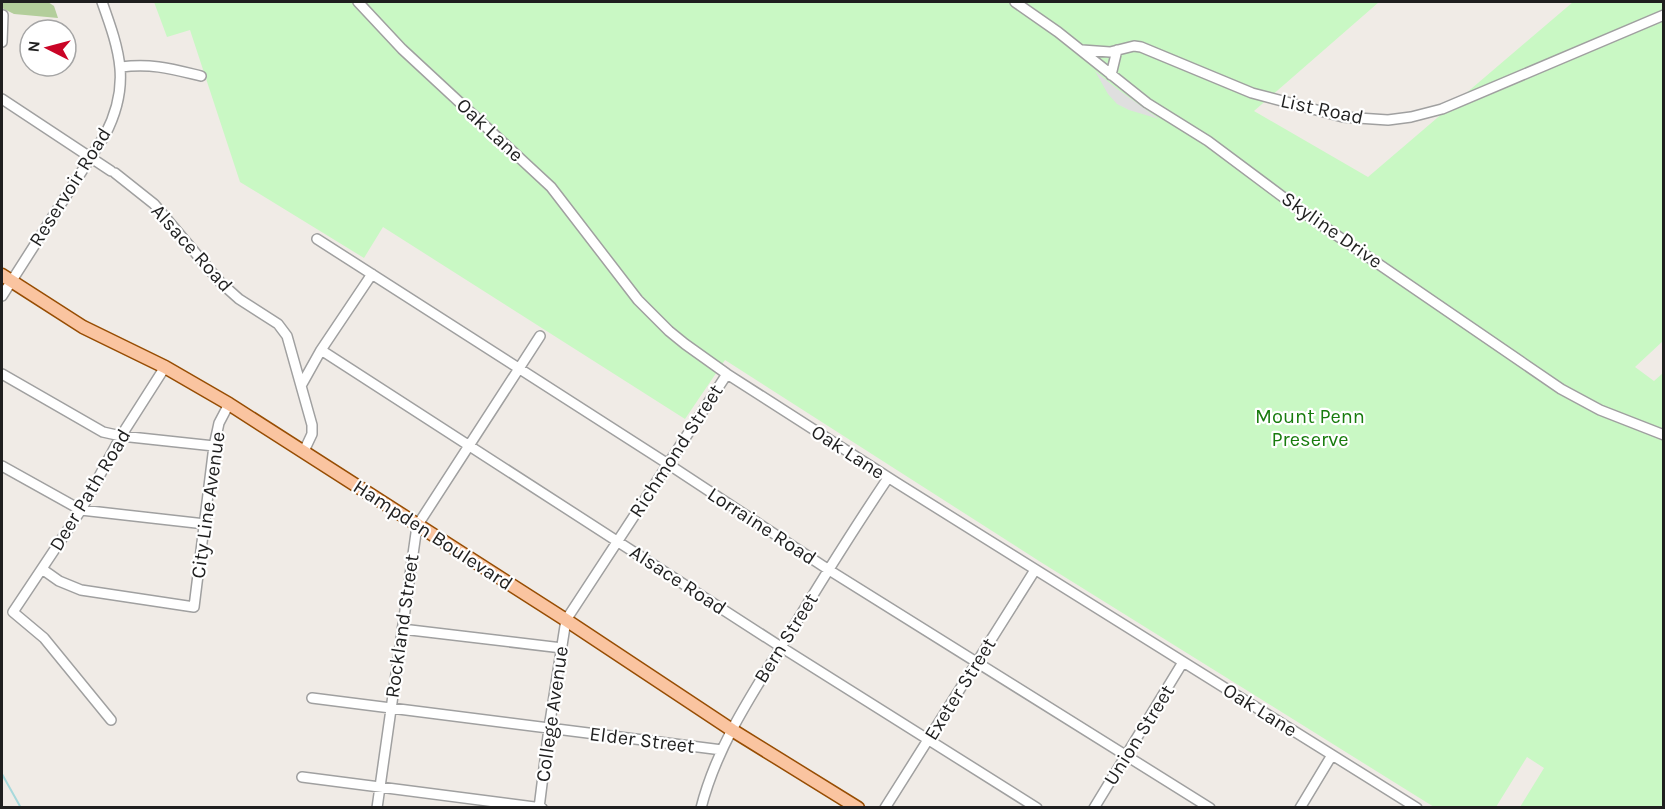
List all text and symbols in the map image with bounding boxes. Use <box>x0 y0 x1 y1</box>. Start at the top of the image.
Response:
north arrow <box>18 18 78 78</box>
text: N <box>24 40 44 53</box>
street label: List Road <box>1278 89 1366 129</box>
street label: Oak Lane <box>452 93 528 167</box>
street label: Reservoir Road <box>24 123 116 251</box>
street label: Skyline Drive <box>1277 187 1387 273</box>
street label: Alsace Road <box>147 199 237 297</box>
street label: Richmond Street <box>624 380 728 522</box>
park label: Mount Penn Preserve <box>1255 405 1365 451</box>
street label: Oak Lane <box>807 420 889 484</box>
street label: Deer Path Road <box>45 425 135 555</box>
street label: City Line Avenue <box>186 430 230 580</box>
street label: Hampden Boulevard <box>349 475 517 595</box>
street label: Lorraine Road <box>703 482 821 570</box>
street label: Alsace Road <box>626 540 730 620</box>
street label: Rockland Street <box>381 552 424 699</box>
street label: Bern Street <box>749 588 823 687</box>
street label: Exeter Street <box>919 633 1001 744</box>
street label: College Avenue <box>531 645 573 783</box>
street label: Oak Lane <box>1219 678 1301 742</box>
street label: Union Street <box>1099 680 1179 789</box>
street label: Elder Street <box>588 722 696 758</box>

